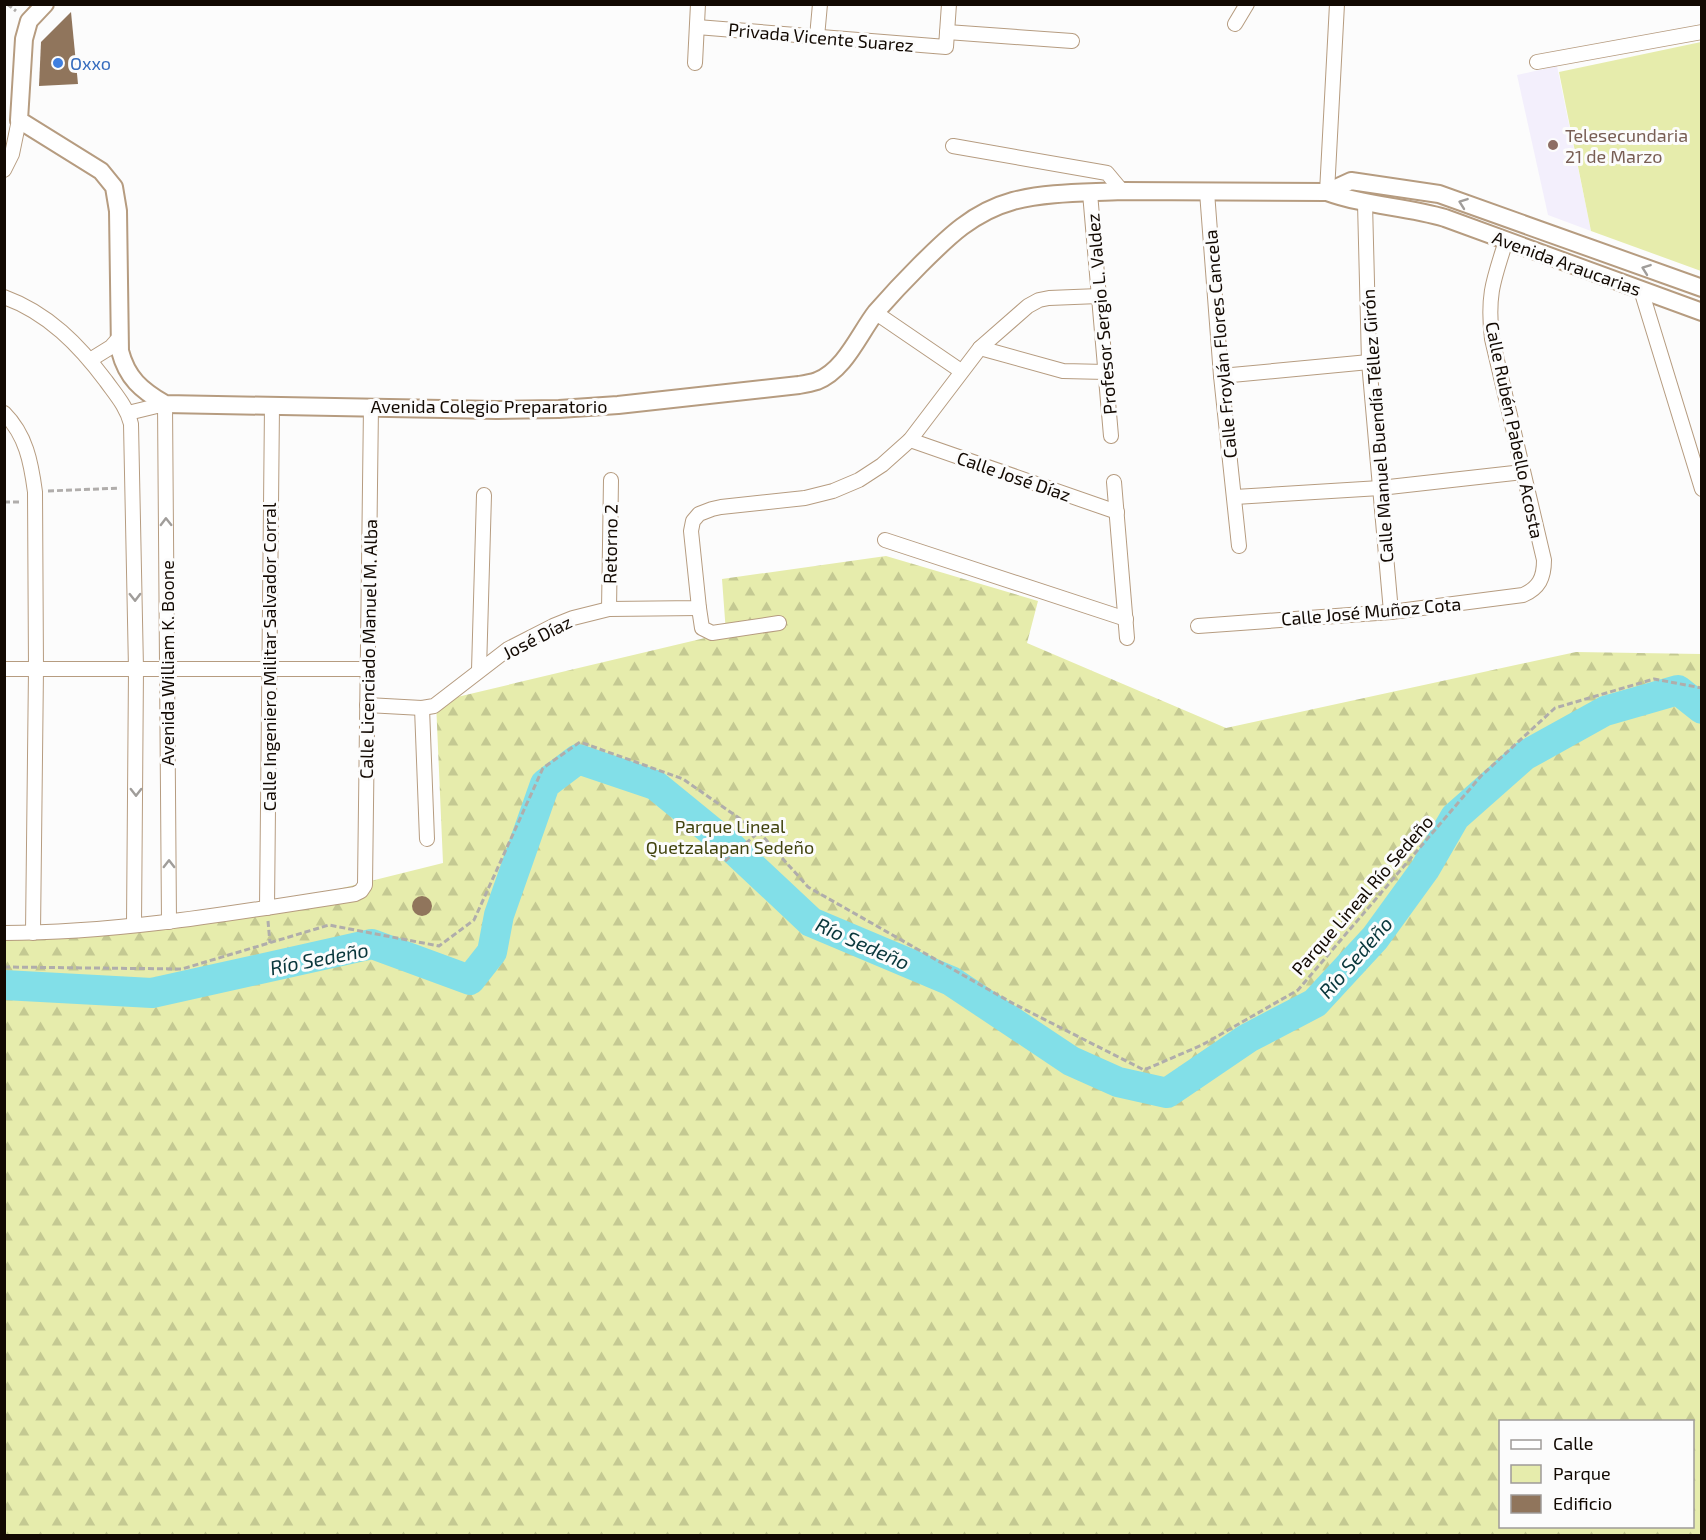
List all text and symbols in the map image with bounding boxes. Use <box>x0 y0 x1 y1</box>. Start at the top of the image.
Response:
street label: Privada Vicente Suarez <box>727 18 915 56</box>
place label: Oxxo <box>70 52 111 74</box>
marker: Oxxo <box>51 56 65 70</box>
place label: Telesecundaria 21 de Marzo <box>1565 124 1688 167</box>
marker: Telesecundaria 21 de Marzo <box>1546 138 1560 152</box>
one-way arrow <box>1458 197 1469 210</box>
street label: Profesor Sergio L. Valdez <box>1081 212 1121 416</box>
street label: Avenida Araucarias <box>1490 226 1644 300</box>
street label: Calle Froylán Flores Cancela <box>1199 229 1241 459</box>
one-way arrow <box>1642 263 1652 276</box>
street label: Calle Manuel Buendía Téllez Girón <box>1356 288 1398 564</box>
street label: Calle Rubén Pabello Acosta <box>1481 320 1549 540</box>
street label: Avenida Colegio Preparatorio <box>371 395 608 417</box>
street label: Calle José Díaz <box>954 446 1074 506</box>
street label: Calle Ingeniero Militar Salvador Corral <box>258 502 280 811</box>
street label: Retorno 2 <box>598 504 622 584</box>
one-way arrow <box>160 517 172 526</box>
street label: Calle Licenciado Manuel M. Alba <box>355 519 381 779</box>
street label: Avenida William K. Boone <box>156 560 178 766</box>
one-way arrow <box>129 592 141 601</box>
street label: Calle José Muñoz Cota <box>1280 592 1462 630</box>
street label: José Díaz <box>499 610 575 664</box>
one-way arrow <box>129 787 142 796</box>
street label: Parque Lineal Río Sedeño <box>1287 811 1437 979</box>
park label: Parque Lineal Quetzalapan Sedeño <box>646 815 814 858</box>
one-way arrow <box>162 859 175 868</box>
water label: Río Sedeño <box>1313 911 1397 1003</box>
water label: Río Sedeño <box>812 912 914 974</box>
water label: Río Sedeño <box>268 937 370 979</box>
legend <box>1499 1420 1694 1528</box>
text: Calle <box>1553 1432 1594 1454</box>
text: Parque <box>1553 1462 1611 1484</box>
text: Edificio <box>1553 1492 1612 1514</box>

